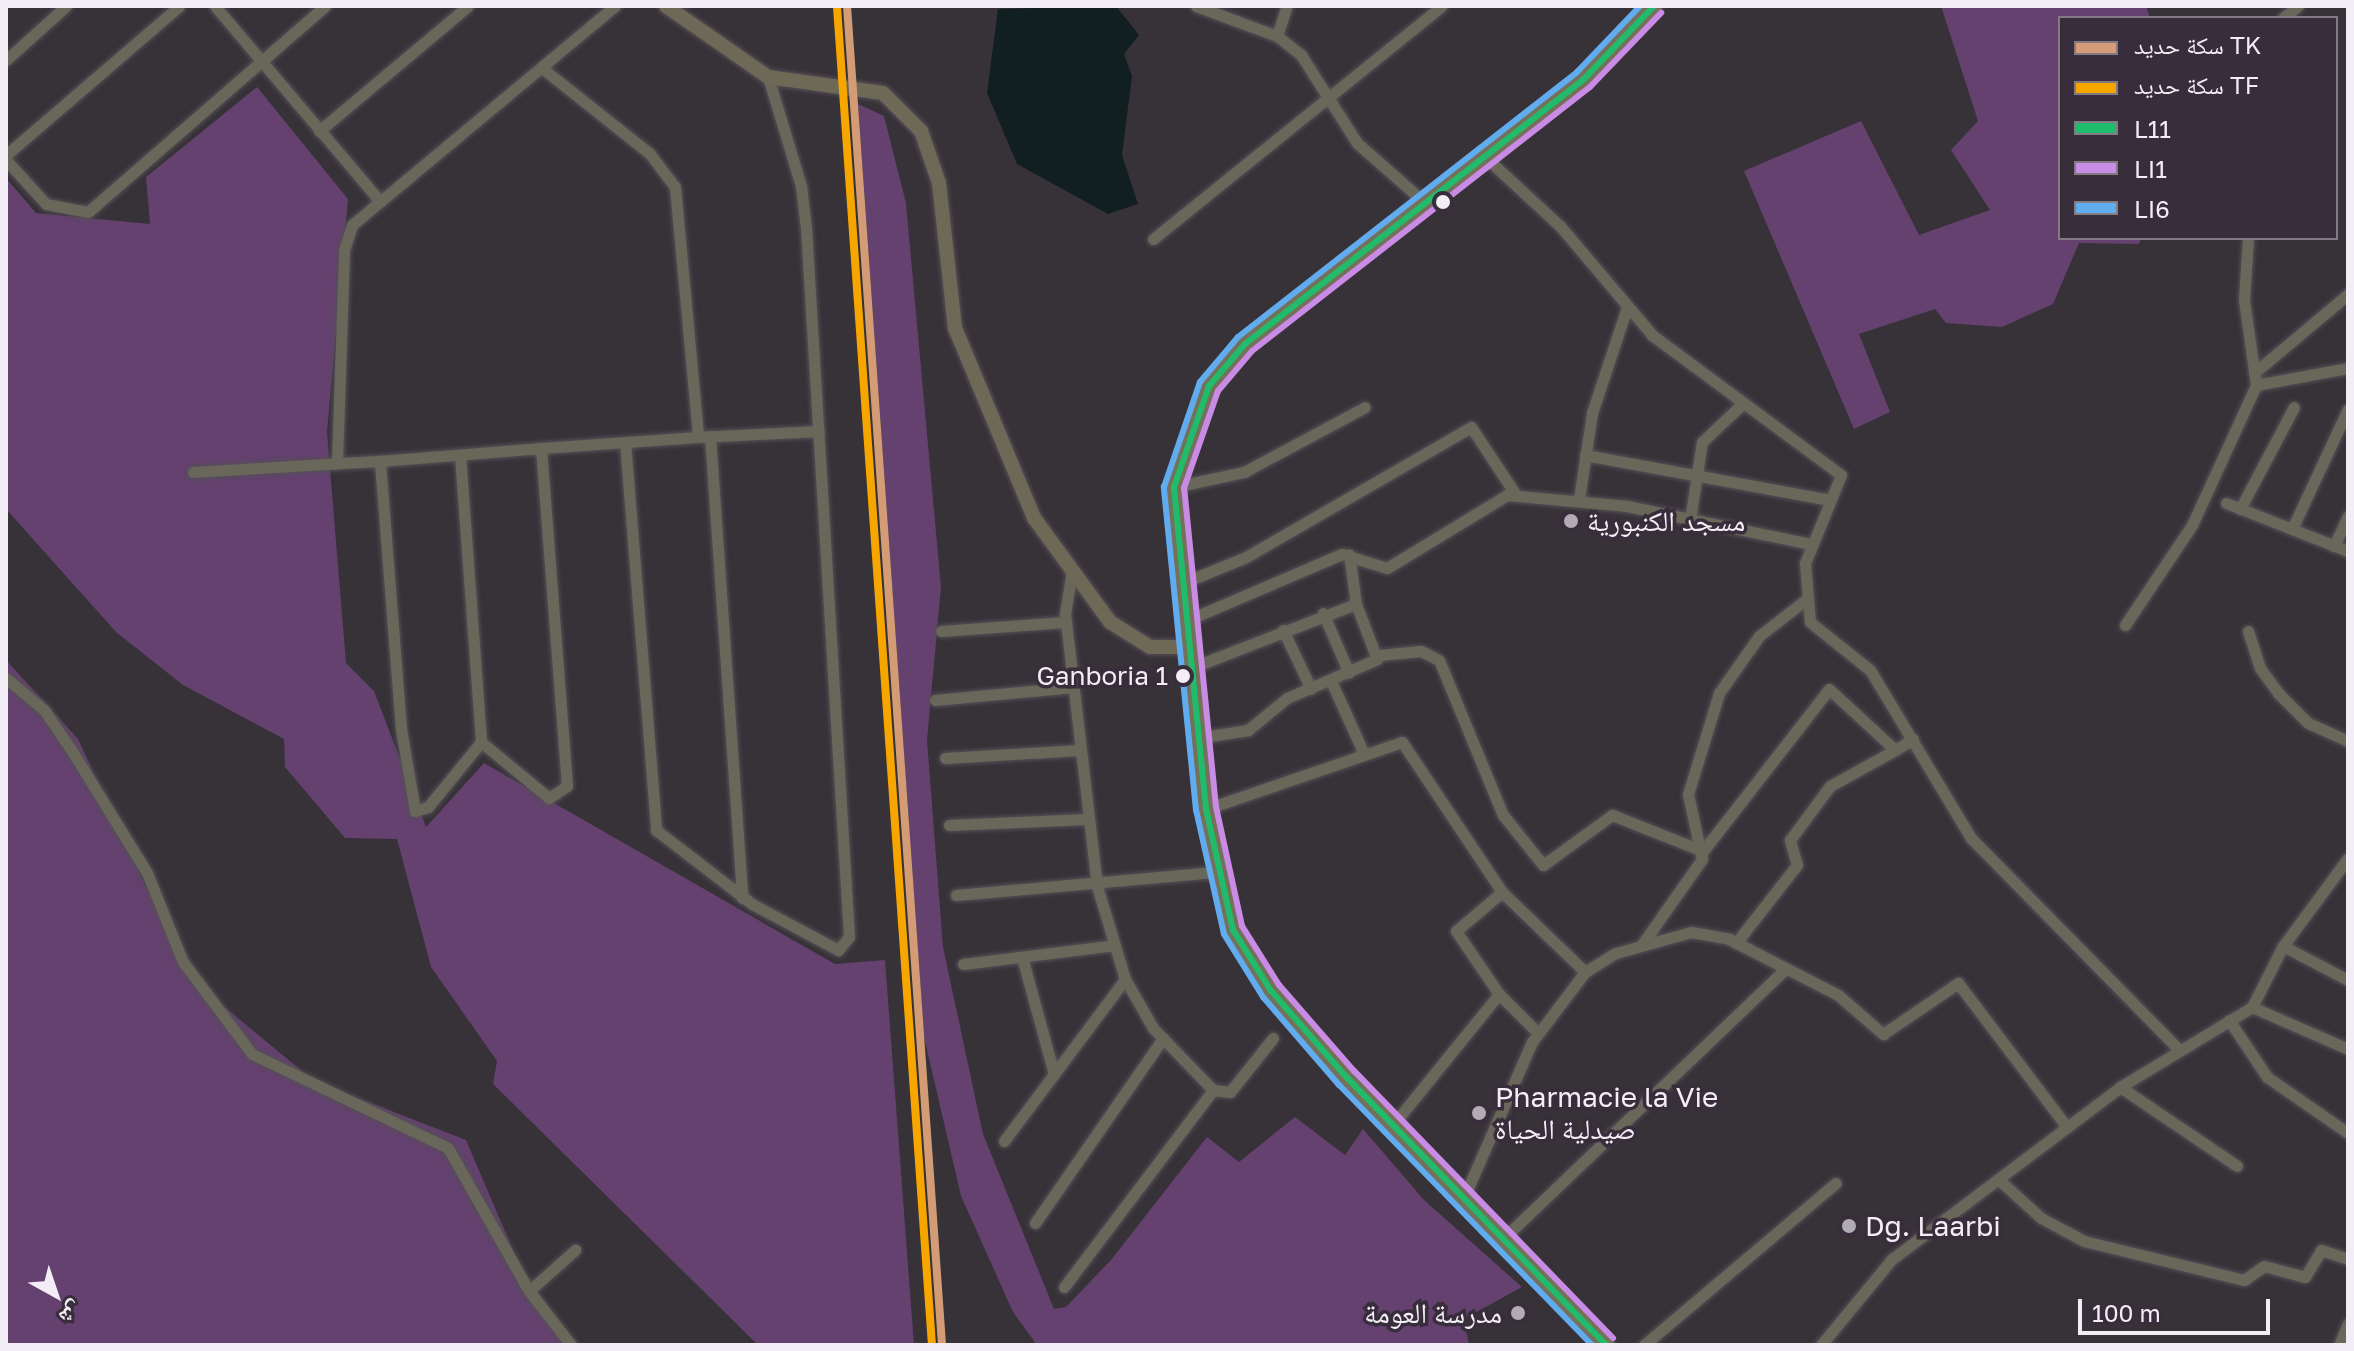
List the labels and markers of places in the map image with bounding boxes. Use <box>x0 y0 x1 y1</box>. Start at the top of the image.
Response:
unlabelled marker <box>1435 194 1451 210</box>
place label: مسجد الكنبورية <box>1587 504 1745 538</box>
marker: مسجد الكنبورية <box>1562 512 1580 530</box>
place label: Ganboria 1 <box>1036 660 1168 692</box>
marker: Ganboria 1 <box>1175 668 1191 684</box>
place label: Pharmacie la Vie صيدلية الحياة <box>1495 1080 1718 1146</box>
marker: Pharmacie la Vie صيدلية الحياة <box>1470 1104 1488 1122</box>
place label: Dg. Laarbi <box>1865 1209 2001 1243</box>
marker: Dg. Laarbi <box>1840 1217 1858 1235</box>
place label: مدرسة العومة <box>1364 1296 1502 1330</box>
marker: مدرسة العومة <box>1509 1304 1527 1322</box>

